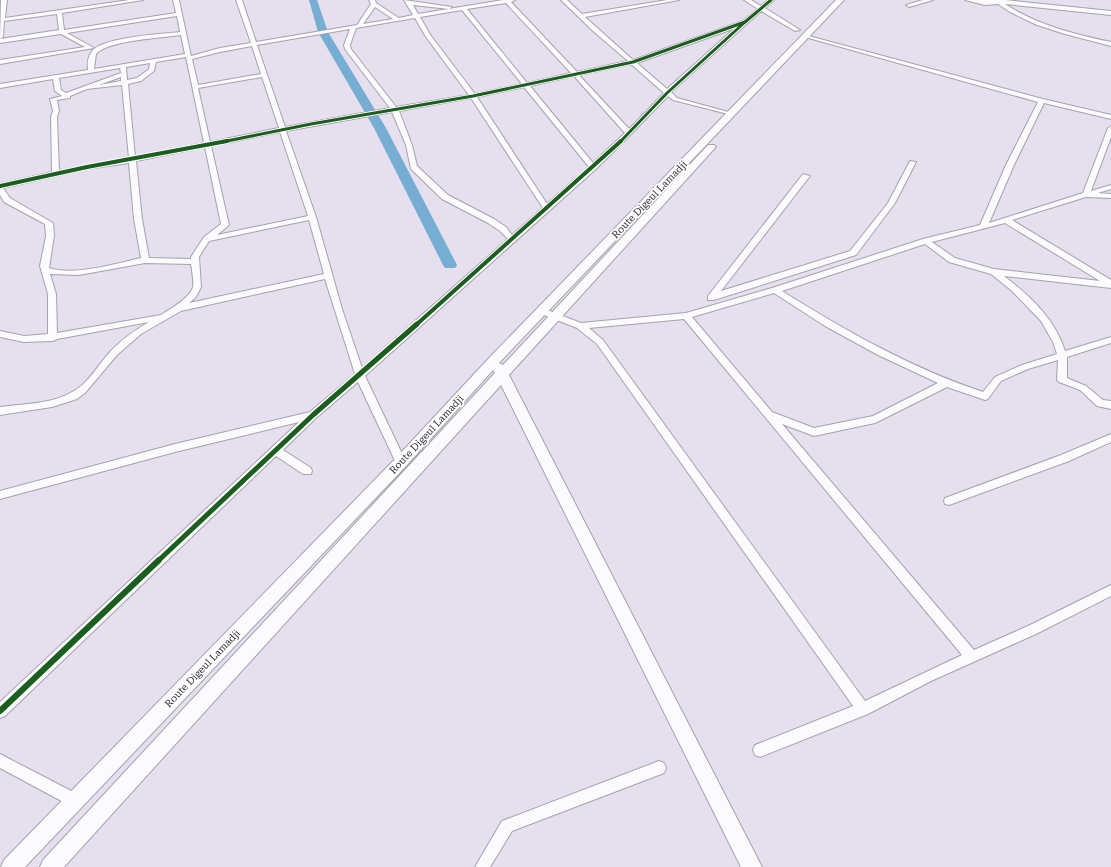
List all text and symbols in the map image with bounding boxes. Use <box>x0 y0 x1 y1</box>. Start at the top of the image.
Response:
street label: Route Digeul Lamadji <box>610 158 689 240</box>
street label: Route Digeul Lamadji <box>387 393 466 476</box>
street label: Route Digeul Lamadji <box>163 627 242 709</box>

